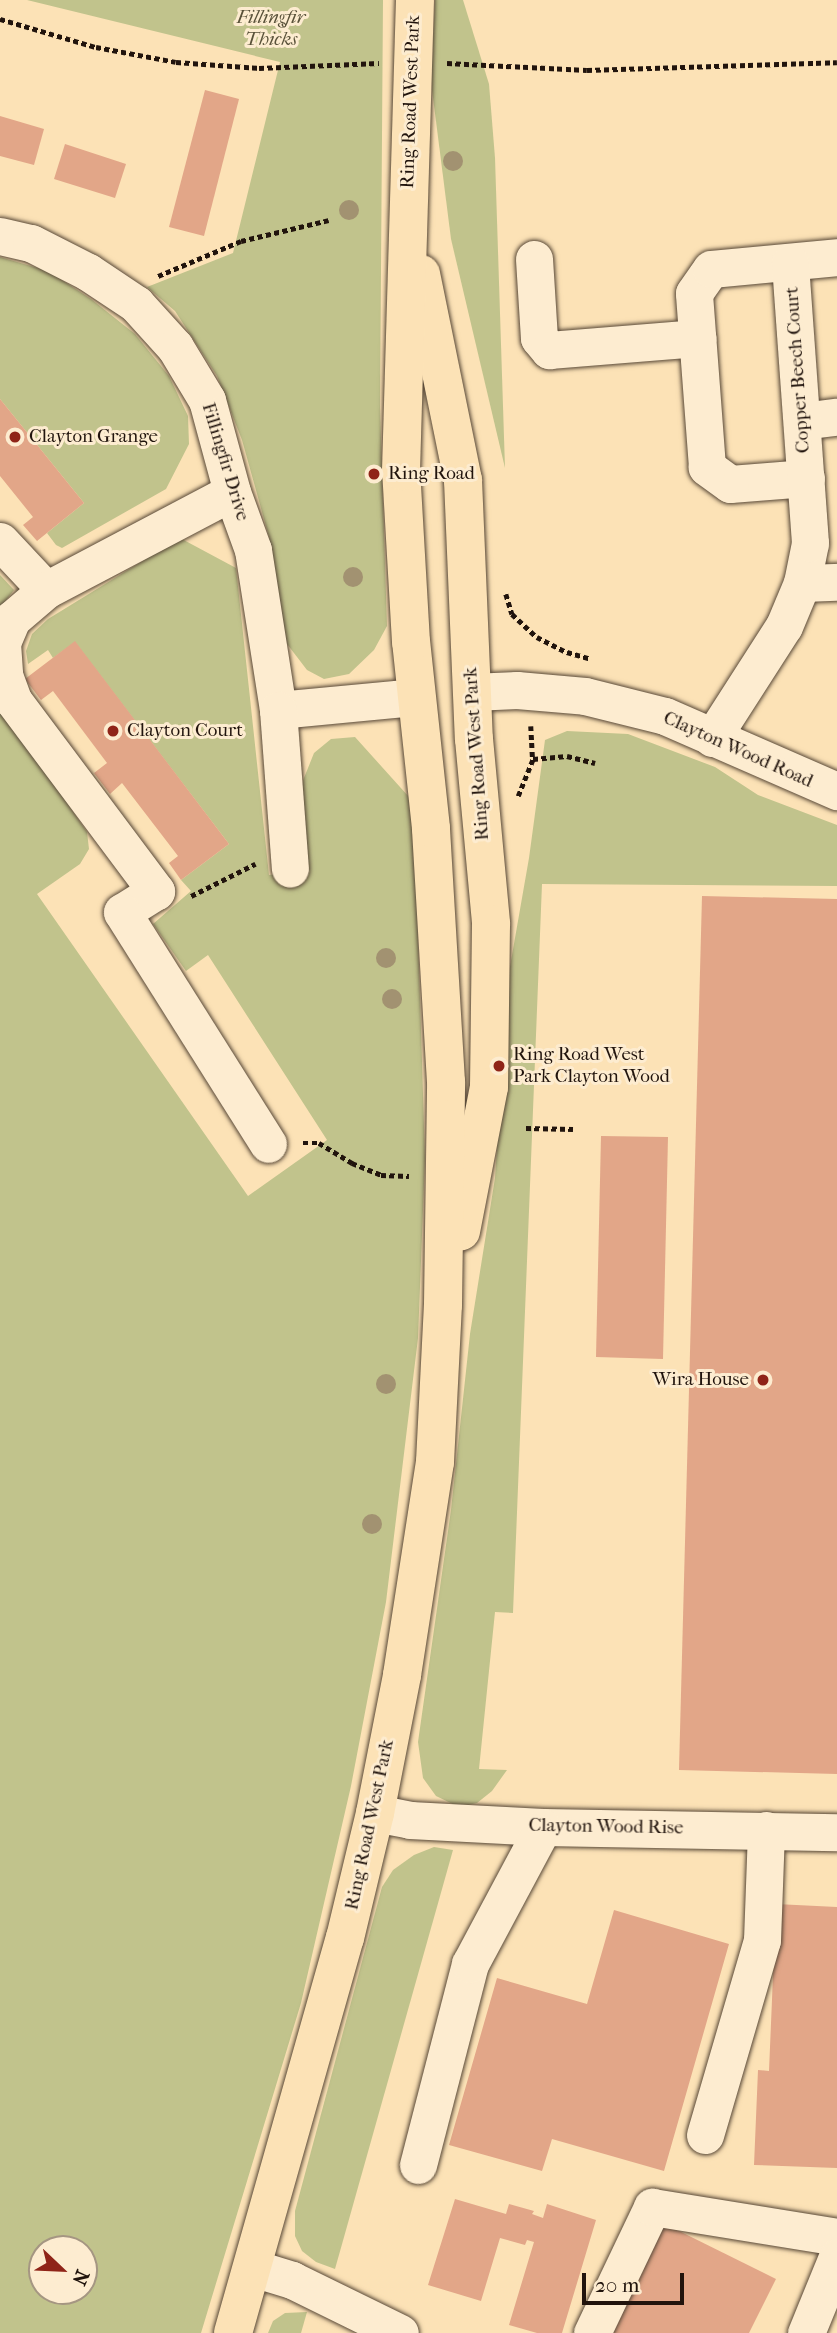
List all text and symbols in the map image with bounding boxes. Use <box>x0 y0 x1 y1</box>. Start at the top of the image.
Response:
park label: Fillingfir Thicks <box>237 7 305 51</box>
street label: Ring Road West Park <box>397 15 425 189</box>
street label: Copper Beech Court <box>781 286 815 454</box>
street label: Fillingfir Drive <box>196 400 254 524</box>
place label: Clayton Grange <box>29 426 158 448</box>
marker: Clayton Grange <box>7 429 23 445</box>
place label: Ring Road <box>388 463 475 485</box>
marker: Ring Road <box>366 466 382 482</box>
street label: Ring Road West Park <box>460 667 494 841</box>
street label: Clayton Wood Road <box>660 707 816 793</box>
place label: Clayton Court <box>127 720 243 742</box>
marker: Clayton Court <box>105 723 121 739</box>
place label: Ring Road West Park Clayton Wood <box>513 1044 670 1088</box>
marker: Ring Road West Park Clayton Wood <box>491 1058 507 1074</box>
place label: Wira House <box>652 1369 749 1391</box>
marker: Wira House <box>755 1372 771 1388</box>
street label: Ring Road West Park <box>341 1738 399 1912</box>
street label: Clayton Wood Rise <box>528 1814 684 1840</box>
north arrow <box>28 2235 98 2305</box>
scale bar <box>585 2260 686 2304</box>
text: N <box>68 2266 93 2288</box>
text: 20 m <box>595 2273 639 2297</box>

